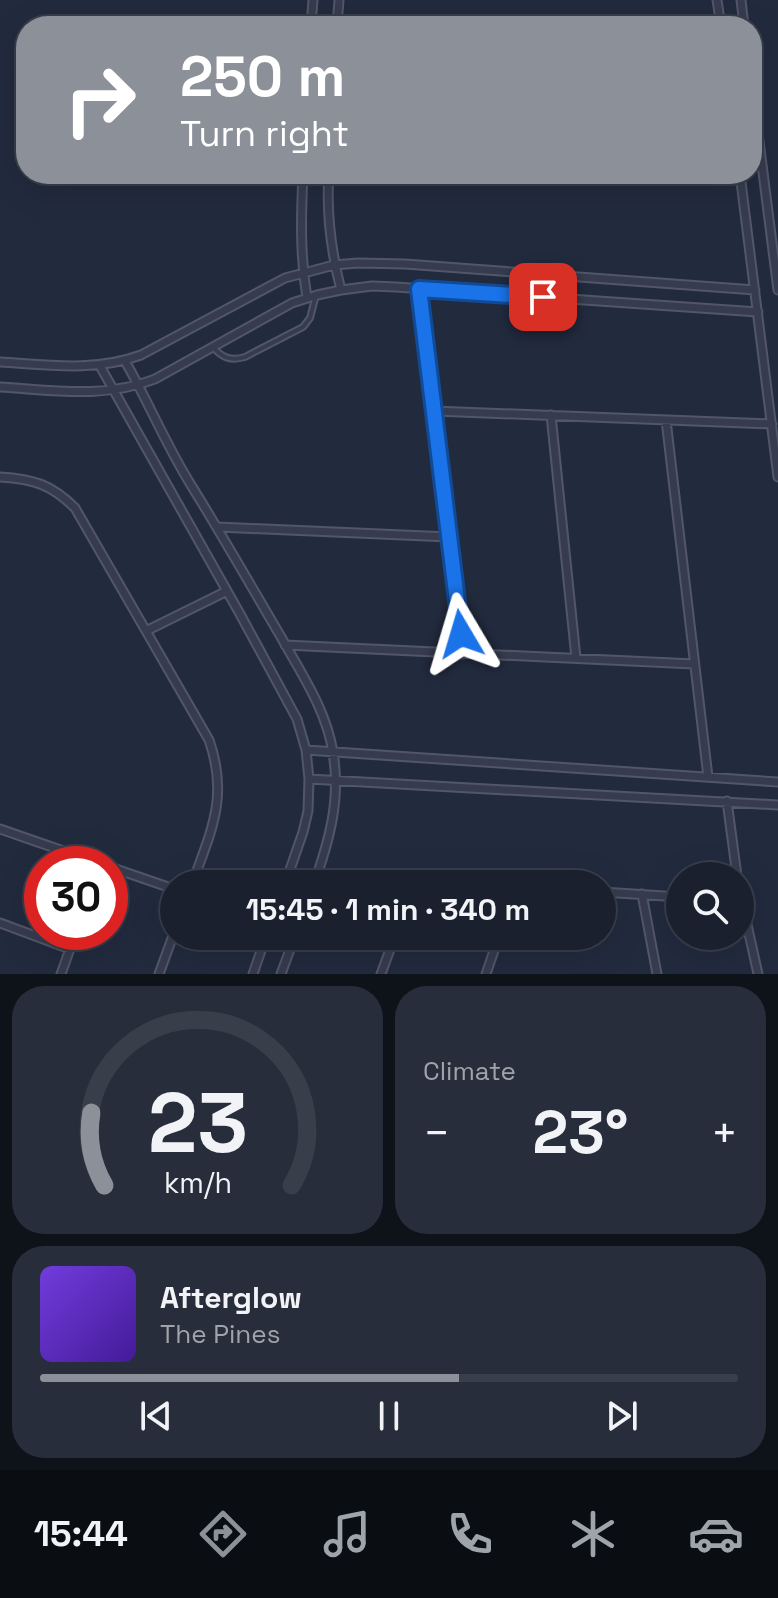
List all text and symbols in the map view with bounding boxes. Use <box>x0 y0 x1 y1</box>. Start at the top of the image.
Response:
text: 250 m <box>180 41 345 112</box>
icon: right <box>48 48 152 152</box>
text: Turn right <box>180 111 349 157</box>
pin <box>509 263 577 331</box>
icon: arrive <box>521 275 565 319</box>
position arrow <box>419 592 503 676</box>
speed limit sign: 30 <box>24 846 128 950</box>
map controls <box>666 862 754 950</box>
button: search <box>666 862 754 950</box>
text: 15:45 · 1 min · 340 m <box>246 890 530 929</box>
text: Climate <box>423 1054 516 1088</box>
text: 23 <box>148 1070 248 1176</box>
text: 23° <box>533 1094 628 1171</box>
text: − <box>423 1105 450 1161</box>
text: + <box>711 1105 738 1161</box>
text: km/h <box>163 1165 232 1201</box>
text: Afterglow <box>160 1278 302 1317</box>
text: The Pines <box>160 1317 280 1351</box>
icon: previous <box>134 1394 178 1438</box>
icon: pause <box>367 1394 411 1438</box>
icon: next <box>600 1394 644 1438</box>
icon: directions <box>195 1506 251 1562</box>
icon: music <box>319 1506 375 1562</box>
icon: phone <box>442 1506 498 1562</box>
icon: climate <box>565 1506 621 1562</box>
icon: car <box>688 1506 744 1562</box>
text: 15:44 <box>34 1511 128 1557</box>

